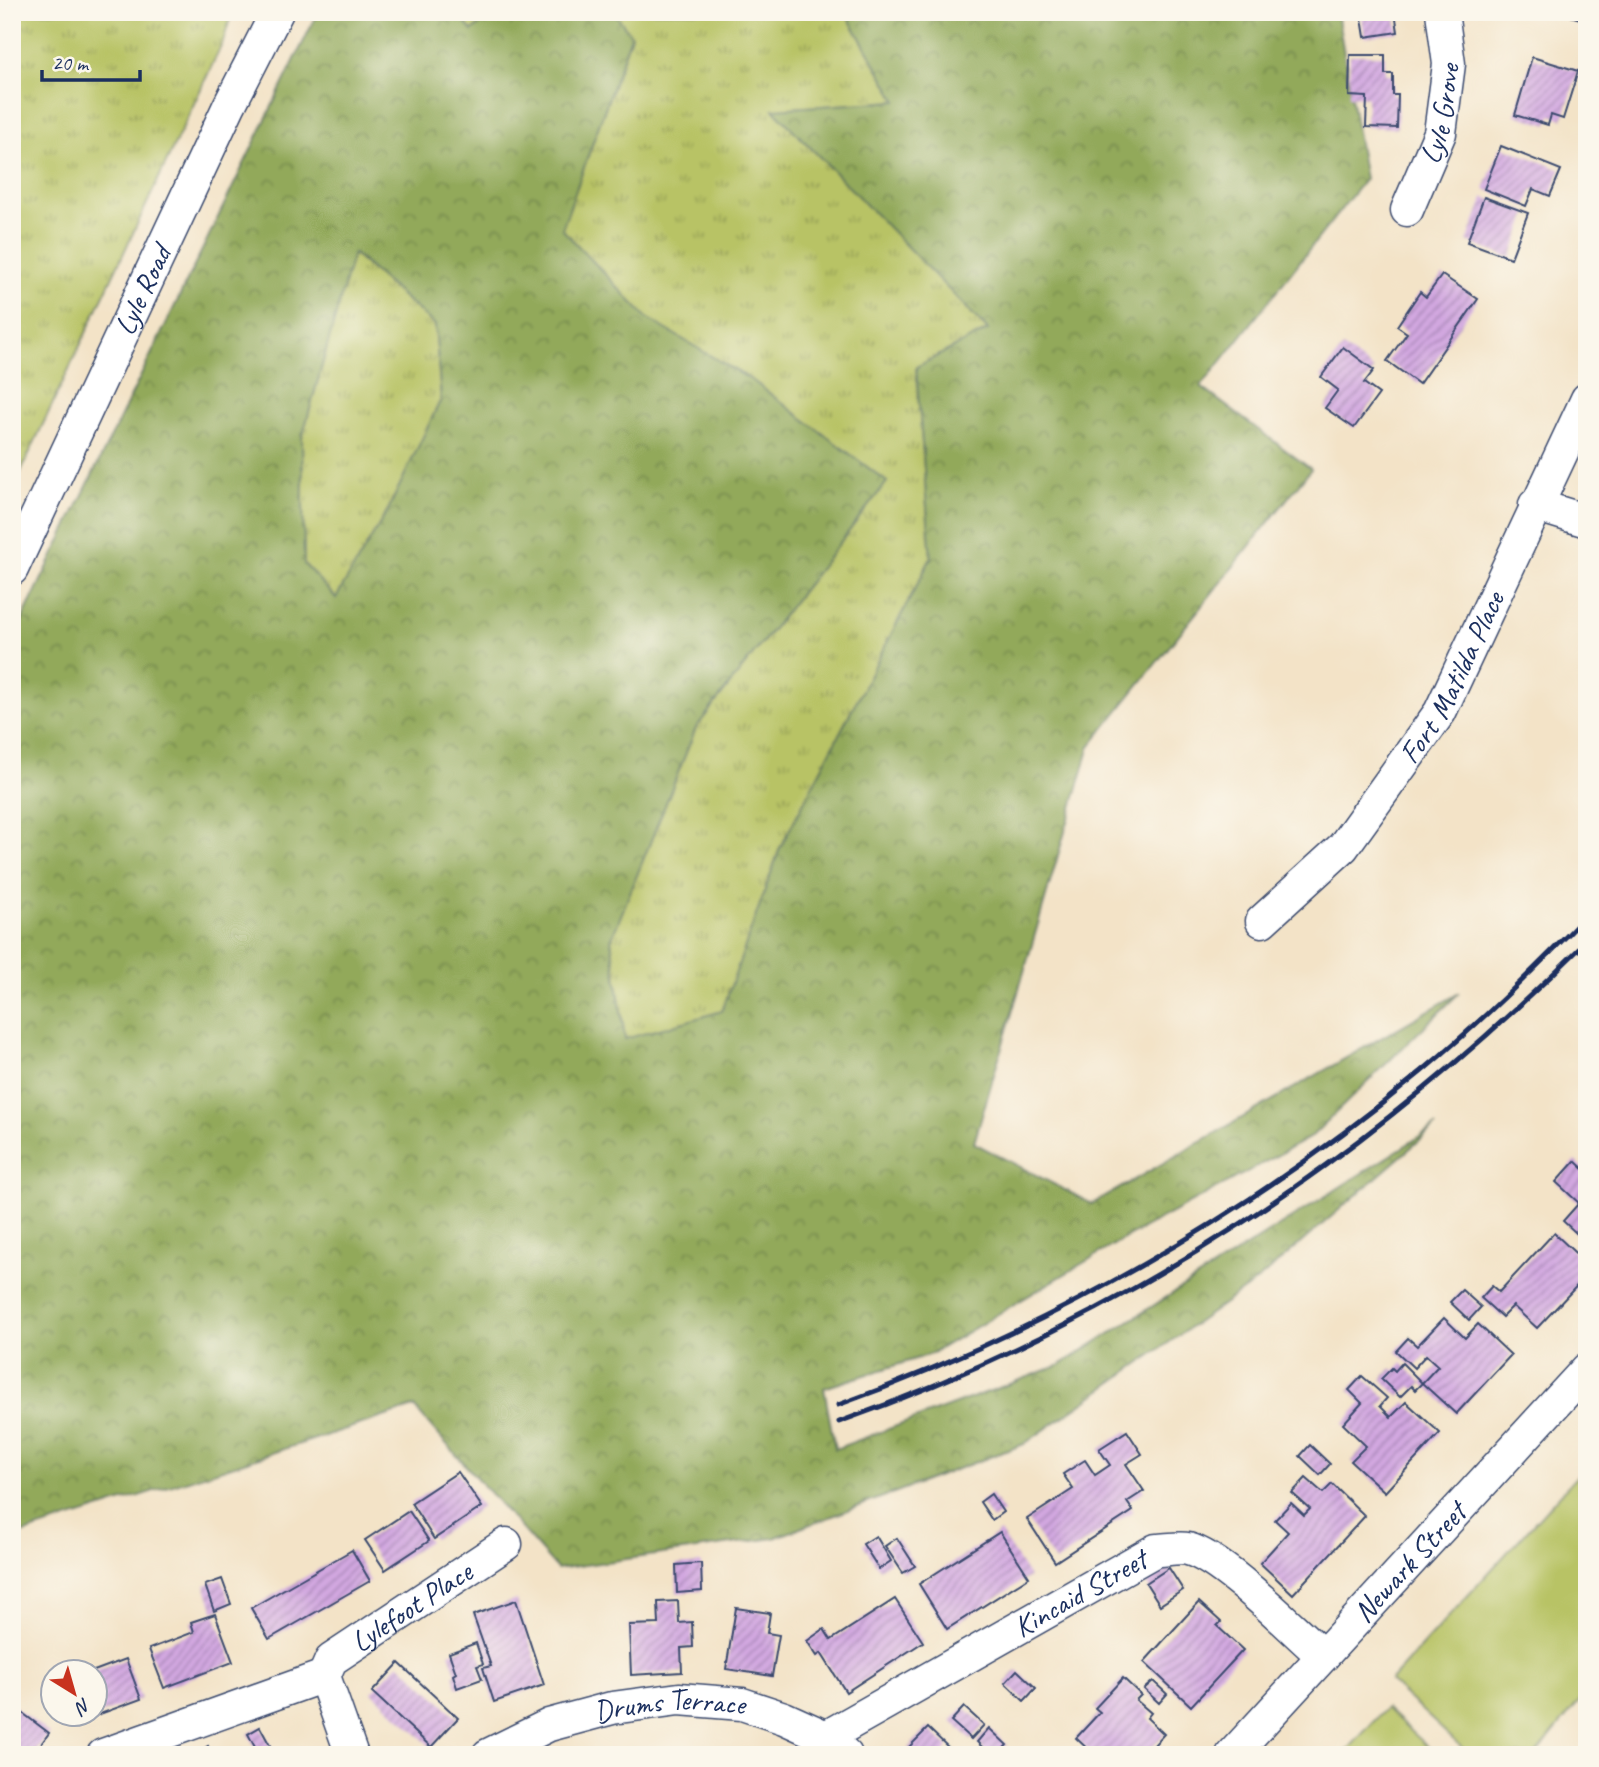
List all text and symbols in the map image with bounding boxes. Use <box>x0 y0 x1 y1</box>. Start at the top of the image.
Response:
scale bar <box>42 38 140 82</box>
text: 20 m <box>52 50 90 76</box>
street label: Lyle Grove <box>1410 59 1468 169</box>
street label: Lyle Road <box>106 236 182 341</box>
street label: Fort Matilda Place <box>1390 583 1514 771</box>
street label: Newark Street <box>1345 1491 1477 1630</box>
street label: Kincaid Street <box>1007 1538 1157 1646</box>
street label: Lylefoot Place <box>344 1552 481 1660</box>
north arrow <box>38 1658 108 1728</box>
street label: Drums Terrace <box>589 1679 749 1731</box>
text: N <box>69 1693 96 1721</box>

